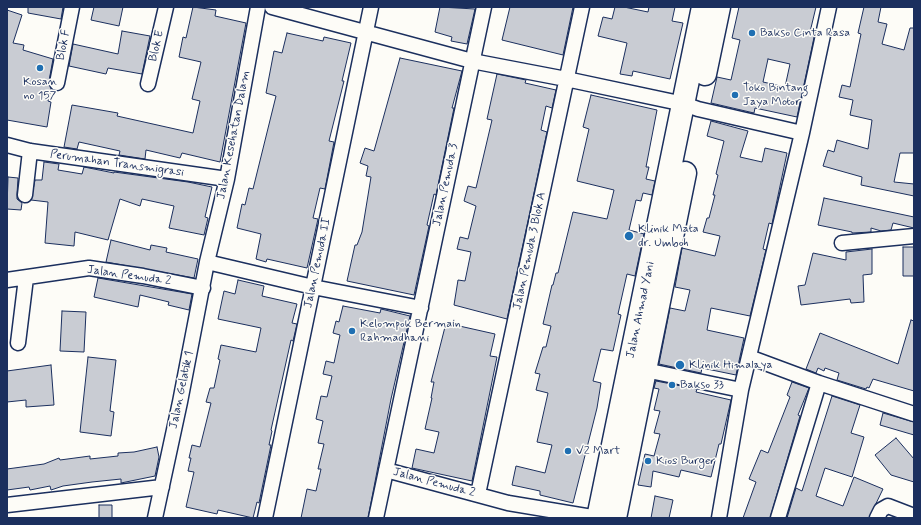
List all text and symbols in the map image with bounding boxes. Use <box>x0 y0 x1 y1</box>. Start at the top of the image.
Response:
place label: Bakso Cinta Rasa <box>760 26 850 40</box>
street label: Blok F <box>54 28 74 62</box>
marker: Bakso Cinta Rasa <box>747 28 757 38</box>
street label: Blok E <box>146 29 168 63</box>
marker: Kosan no 157 <box>35 63 45 73</box>
street label: Jalan Kesehatan Dalam <box>214 69 254 201</box>
place label: Kosan no 157 <box>23 75 57 103</box>
place label: Toko Bintang Jaya Motor <box>743 81 808 109</box>
marker: Toko Bintang Jaya Motor <box>730 90 740 100</box>
street label: Jalan Pemuda 3 <box>430 142 462 228</box>
street label: Perumahan Transmigrasi <box>49 147 185 181</box>
street label: Jalan Pemuda 3 Blok A <box>510 191 550 311</box>
street label: Jalan Pemuda II <box>301 216 335 310</box>
place label: Klinik Mata dr. Umboh <box>638 222 699 250</box>
marker: Klinik Mata dr. Umboh <box>623 230 635 242</box>
street label: Jalan Ahmad Yani <box>624 260 658 360</box>
street label: Jalan Pemuda 2 <box>86 263 172 289</box>
place label: Kelompok Bermain Rahmadhani <box>360 317 461 345</box>
marker: Kelompok Bermain Rahmadhani <box>347 326 357 336</box>
street label: Jalan Gelatik 1 <box>167 350 197 430</box>
place label: Klinik Himalaya <box>689 358 773 372</box>
marker: Klinik Himalaya <box>674 359 686 371</box>
place label: Bakso 33 <box>680 378 724 392</box>
marker: Bakso 33 <box>667 380 677 390</box>
place label: V2 Mart <box>576 444 620 458</box>
marker: V2 Mart <box>563 446 573 456</box>
place label: Kios Burger <box>656 454 715 468</box>
marker: Kios Burger <box>643 456 653 466</box>
street label: Jalan Pemuda 2 <box>391 465 477 501</box>

